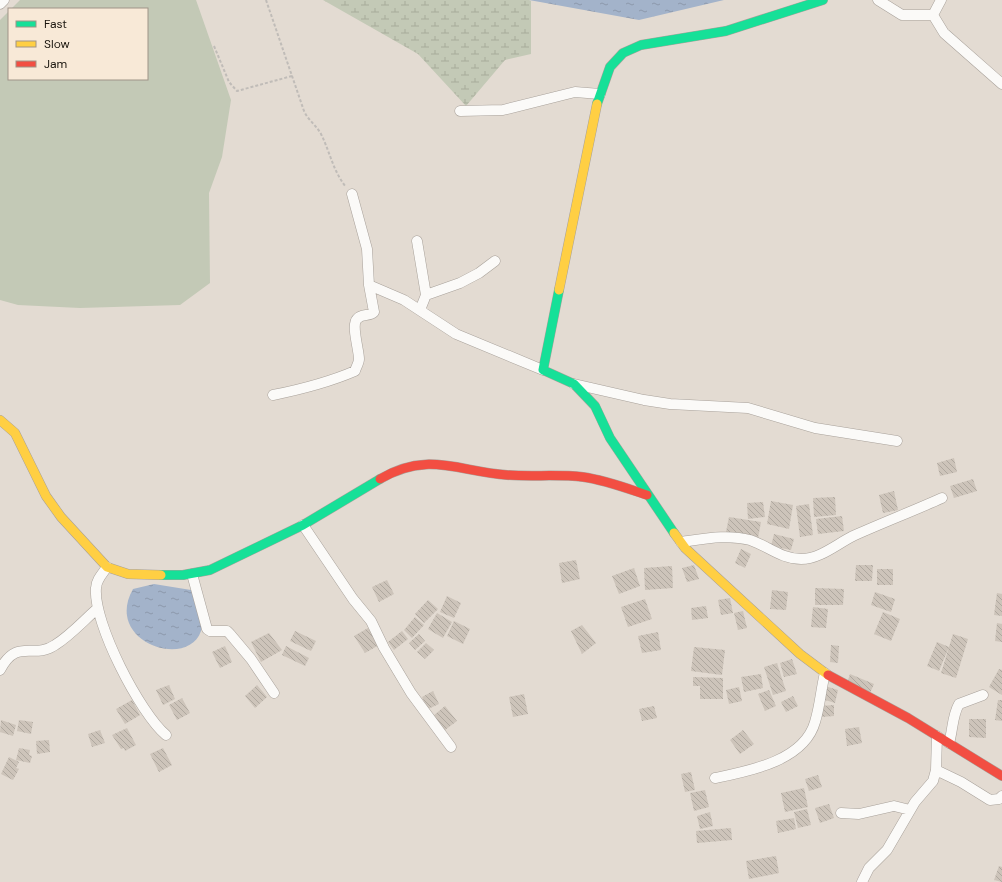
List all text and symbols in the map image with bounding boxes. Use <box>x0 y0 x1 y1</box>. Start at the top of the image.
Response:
legend <box>8 8 148 80</box>
text: Fast <box>44 16 67 32</box>
text: Slow <box>44 36 70 52</box>
text: Jam <box>44 56 67 72</box>

